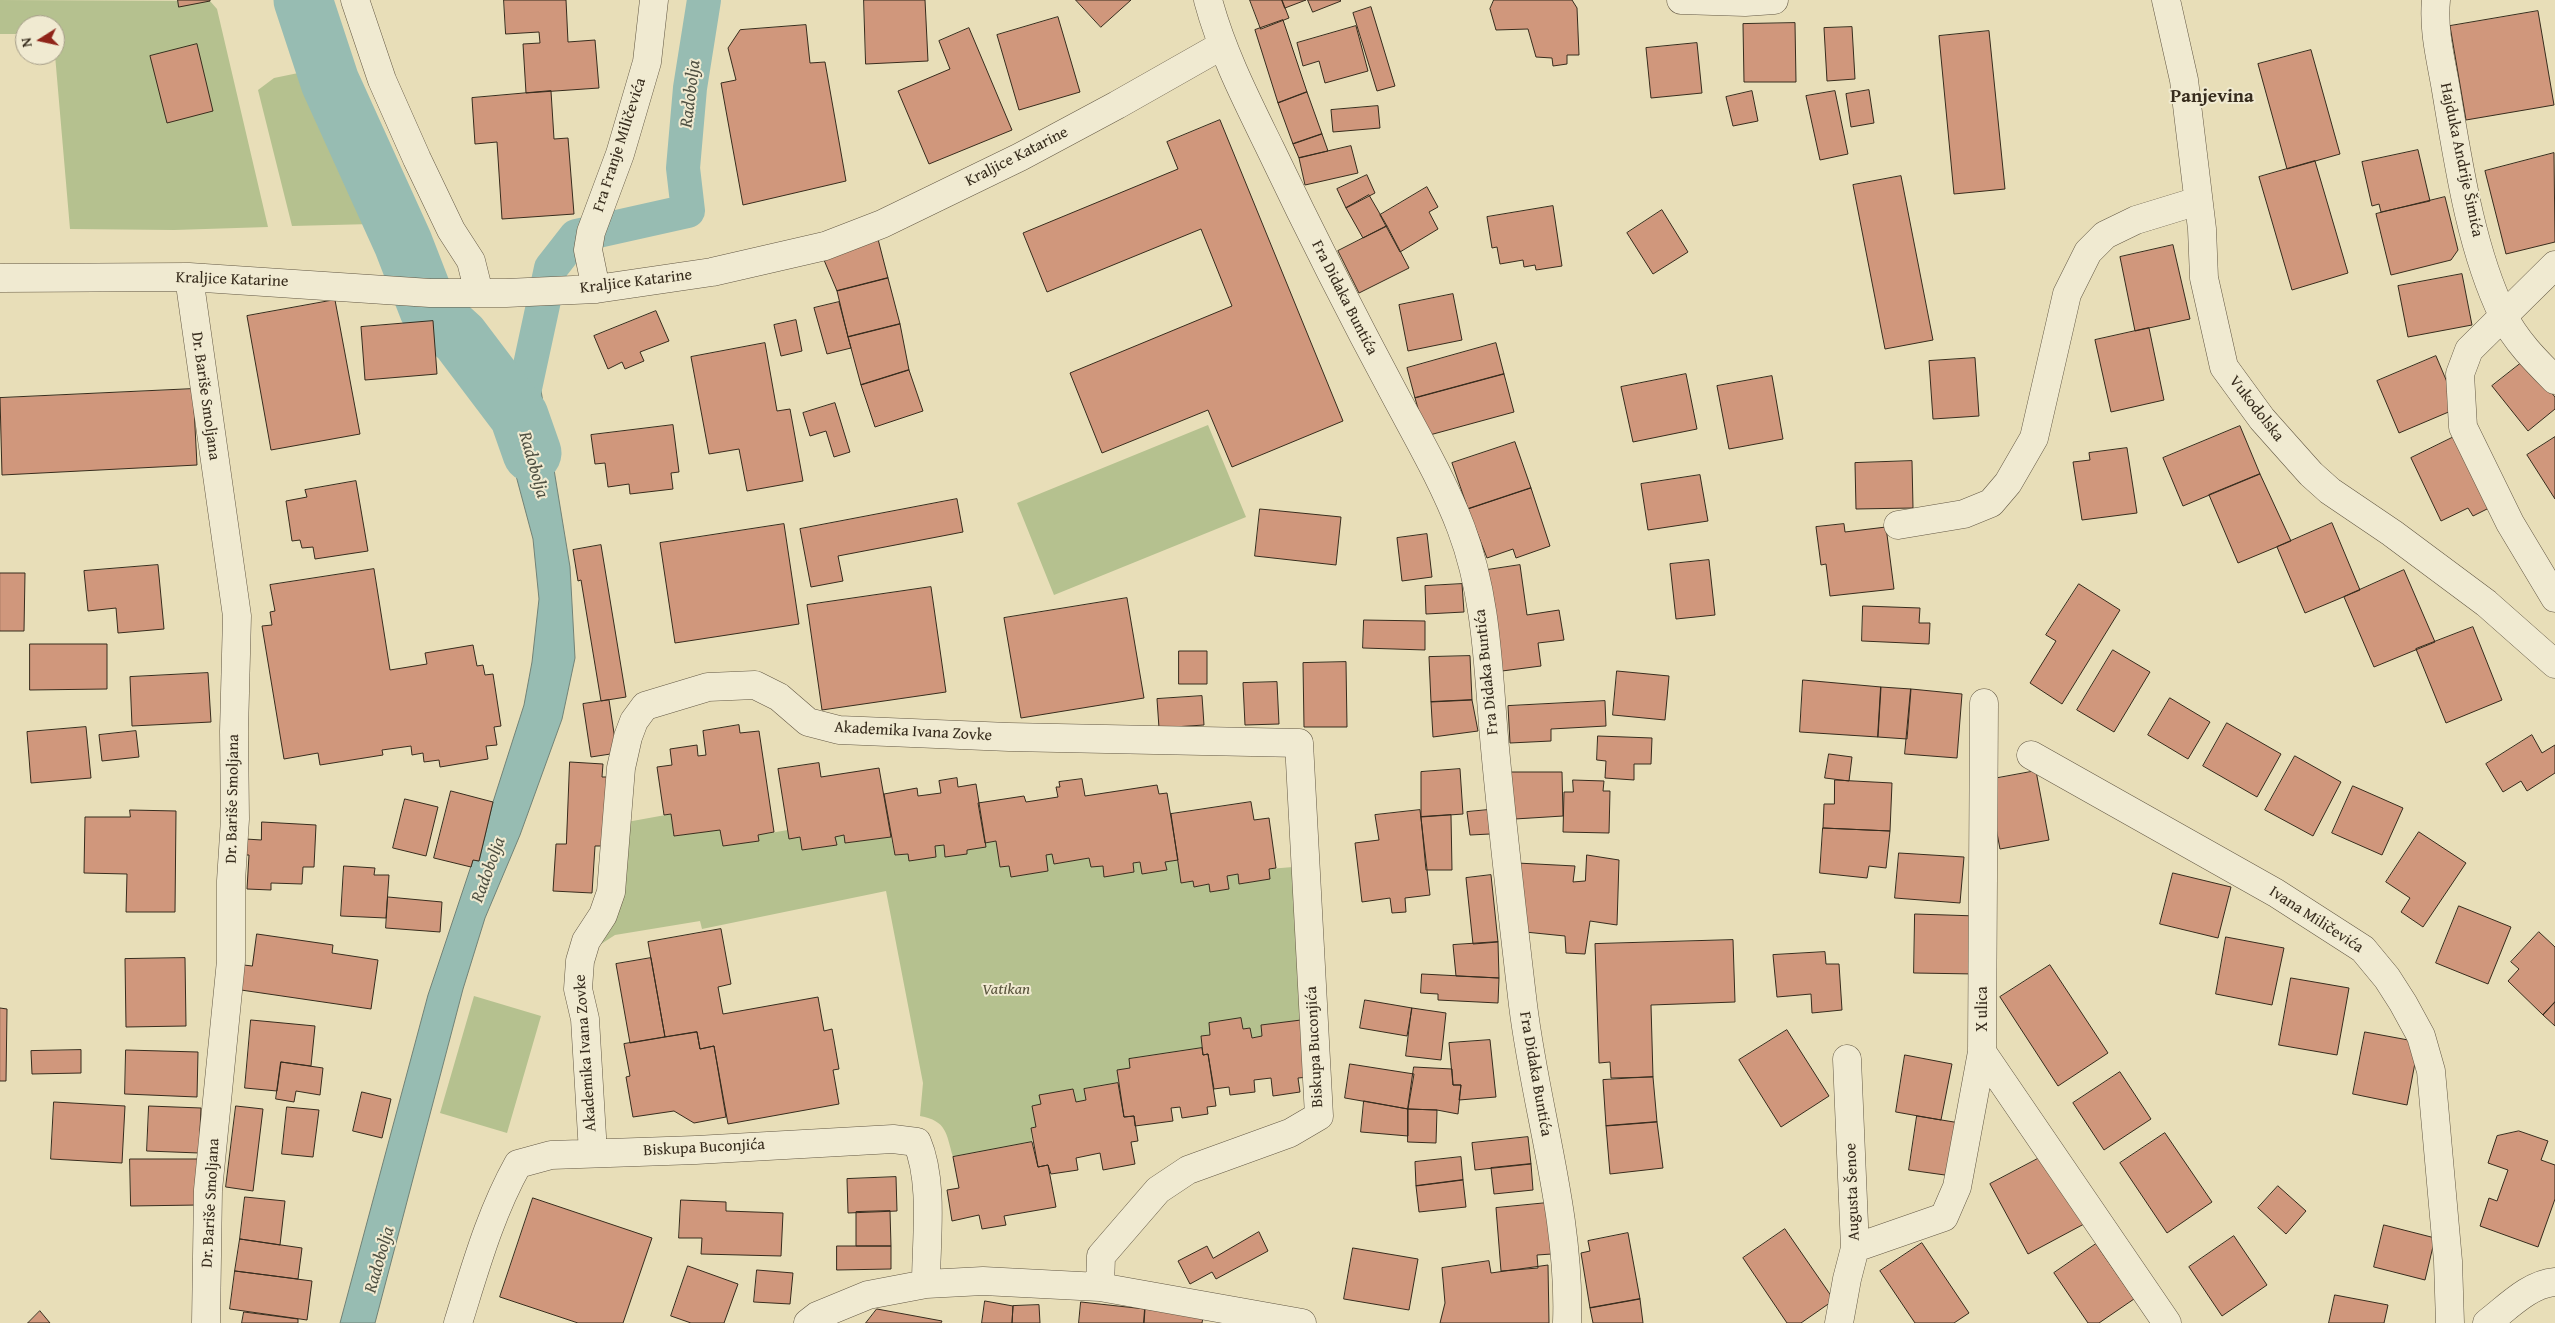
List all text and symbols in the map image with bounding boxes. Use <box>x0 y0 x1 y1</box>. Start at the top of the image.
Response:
north arrow <box>15 15 65 65</box>
text: N <box>16 36 37 49</box>
water label: Radobolja <box>676 59 706 129</box>
street label: Fra Franje Miličevića <box>589 76 651 214</box>
street label: Hajduka Andrije Šimića <box>2435 81 2487 239</box>
district label: Panjevina <box>2170 86 2254 108</box>
street label: Kraljice Katarine <box>962 123 1072 191</box>
street label: Fra Didaka Buntića <box>1307 237 1381 359</box>
street label: Kraljice Katarine <box>579 266 693 298</box>
street label: Kraljice Katarine <box>175 268 289 292</box>
street label: Dr. Bariše Smoljana <box>186 330 224 462</box>
street label: Vukodolska <box>2224 372 2288 446</box>
water label: Radobolja <box>513 429 553 501</box>
street label: Fra Didaka Buntića <box>1471 608 1503 736</box>
street label: Akademika Ivana Zovke <box>834 718 992 746</box>
street label: Dr. Bariše Smoljana <box>222 734 244 864</box>
water label: Radobolja <box>467 834 511 906</box>
street label: Ivana Miličevića <box>2265 882 2367 958</box>
street label: Akademika Ivana Zovke <box>571 974 601 1132</box>
park label: Vatikan <box>982 980 1030 1000</box>
street label: Biskupa Buconjića <box>1302 986 1328 1108</box>
street label: X ulica <box>1973 986 1993 1032</box>
street label: Fra Didaka Buntića <box>1515 1010 1555 1138</box>
street label: Biskupa Buconjića <box>643 1135 765 1161</box>
street label: Dr. Bariše Smoljana <box>198 1138 224 1268</box>
street label: Augusta Šenoe <box>1842 1143 1864 1241</box>
water label: Radobolja <box>360 1224 400 1296</box>

